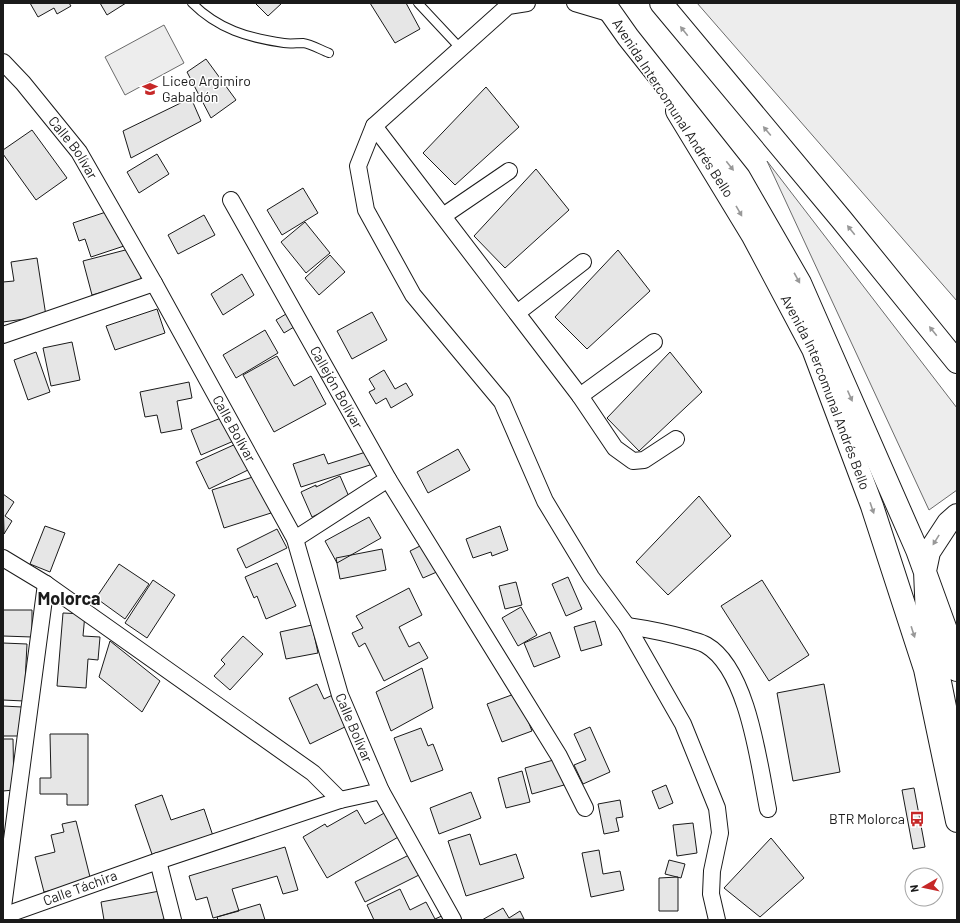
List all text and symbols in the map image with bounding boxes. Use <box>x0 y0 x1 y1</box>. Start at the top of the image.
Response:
street label: Avenida Intercomunal Andrés Bello <box>609 15 738 200</box>
one-way arrow <box>680 26 689 36</box>
place label: Liceo Argimiro Gabaldón <box>162 72 251 105</box>
school or university icon: Liceo Argimiro Gabaldón <box>141 80 159 98</box>
street label: Calle Bolívar <box>45 112 102 182</box>
one-way arrow <box>763 126 772 137</box>
one-way arrow <box>726 161 735 172</box>
one-way arrow <box>736 206 743 217</box>
one-way arrow <box>847 225 855 236</box>
one-way arrow <box>793 272 800 284</box>
street label: Avenida Intercomunal Andrés Bello <box>778 292 874 492</box>
one-way arrow <box>928 326 937 337</box>
street label: Callejón Bolívar <box>307 343 367 431</box>
one-way arrow <box>848 391 854 403</box>
street label: Calle Bolívar <box>209 392 260 465</box>
one-way arrow <box>870 502 876 514</box>
one-way arrow <box>932 535 940 545</box>
district label: Molorca <box>37 587 101 609</box>
one-way arrow <box>910 626 916 638</box>
street label: Calle Bolívar <box>332 690 377 765</box>
place label: BTR Molorca <box>829 810 905 827</box>
bus stop icon: BTR Molorca <box>908 810 926 828</box>
street label: Calle Táchira <box>40 866 119 909</box>
north arrow <box>904 867 944 907</box>
text: N <box>907 884 921 893</box>

